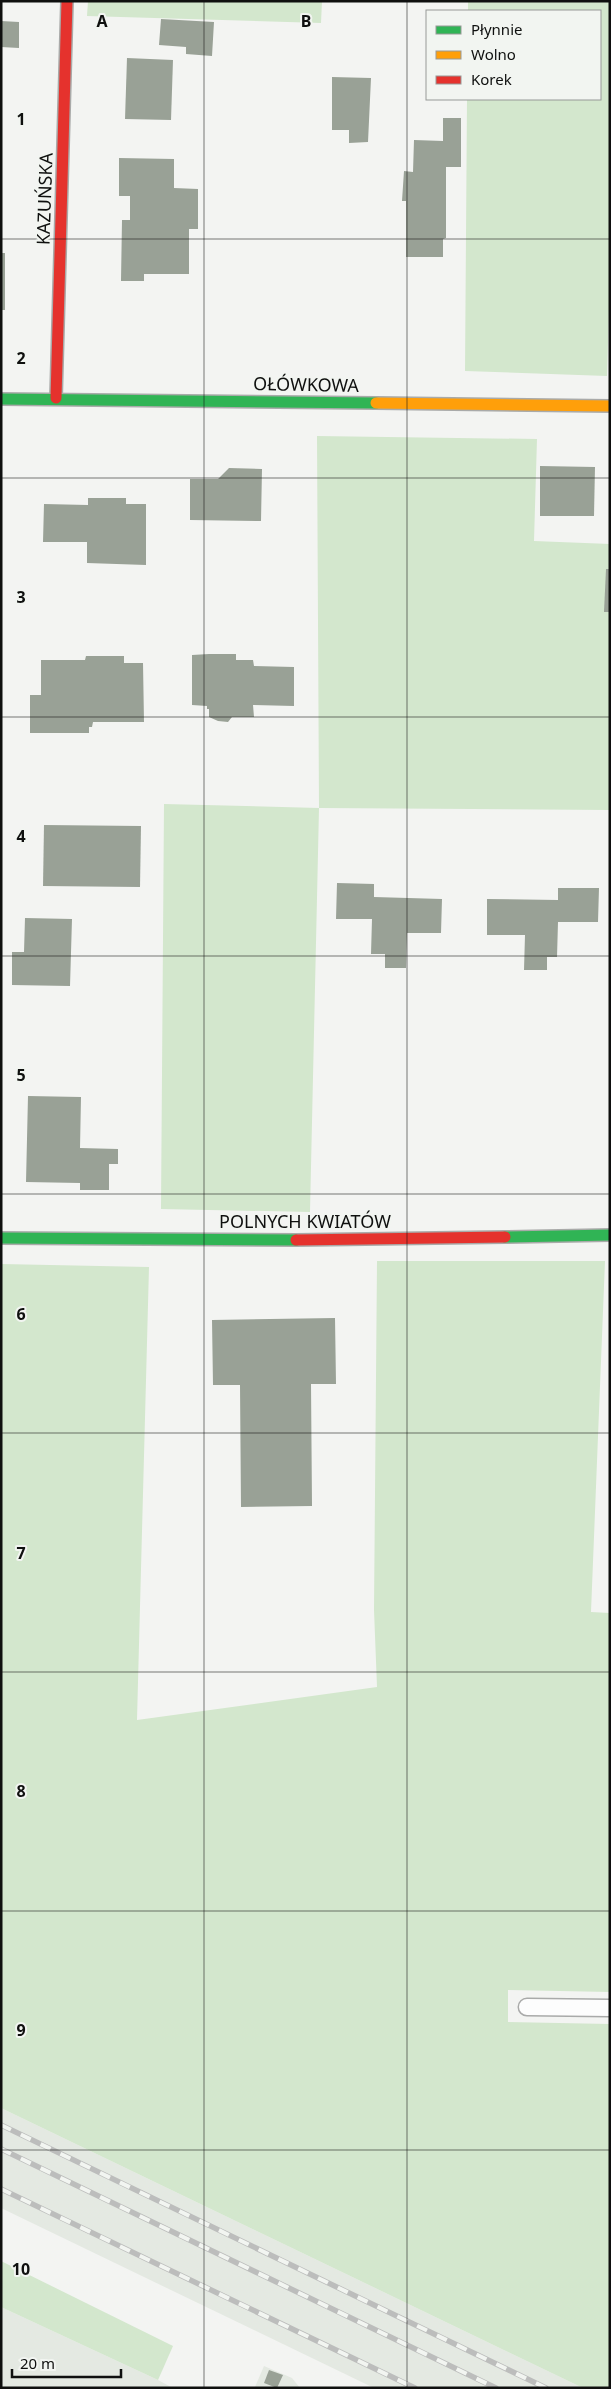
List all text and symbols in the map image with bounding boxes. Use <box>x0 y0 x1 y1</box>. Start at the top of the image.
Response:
text: A <box>96 10 108 32</box>
text: B <box>301 10 311 32</box>
legend <box>426 10 601 100</box>
text: Płynnie <box>471 19 522 39</box>
text: Wolno <box>471 44 516 64</box>
text: Korek <box>471 69 512 89</box>
text: 1 <box>16 108 26 130</box>
street label: KAZUŃSKA <box>30 152 58 246</box>
text: 2 <box>16 347 26 369</box>
street label: OŁÓWKOWA <box>253 371 360 397</box>
text: 3 <box>16 586 26 608</box>
text: 4 <box>16 825 26 847</box>
text: 5 <box>16 1064 26 1086</box>
street label: POLNYCH KWIATÓW <box>219 1209 391 1233</box>
text: 6 <box>16 1303 26 1325</box>
text: 7 <box>16 1542 26 1564</box>
text: 8 <box>16 1780 26 1802</box>
text: 9 <box>16 2019 26 2041</box>
text: 10 <box>12 2258 30 2280</box>
scale bar <box>12 2346 121 2378</box>
text: 20 m <box>20 2353 55 2373</box>

